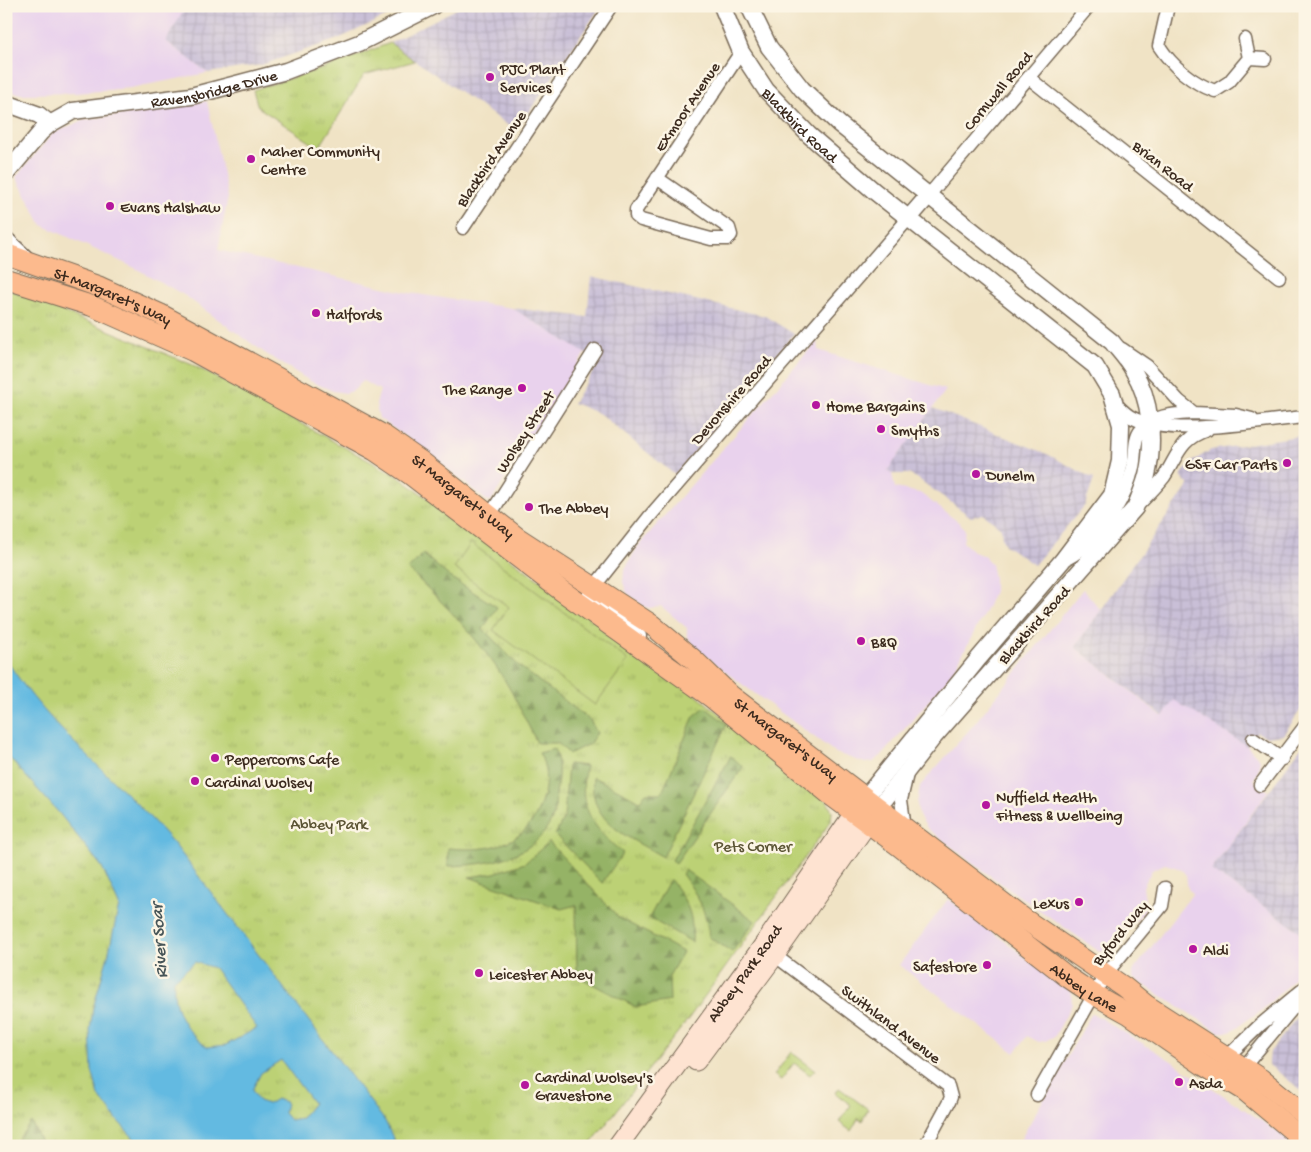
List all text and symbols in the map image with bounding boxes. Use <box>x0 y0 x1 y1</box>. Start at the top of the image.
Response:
street label: Cornwall Road <box>961 48 1039 136</box>
street label: Exmoor Avenue <box>652 59 726 156</box>
place label: PJC Plant Services <box>499 62 567 99</box>
street label: Ravensbridge Drive <box>150 67 281 114</box>
marker: PJC Plant Services <box>484 71 496 83</box>
street label: Blackbird Road <box>755 85 841 169</box>
street label: Blackbird Avenue <box>453 108 533 213</box>
street label: Brian Road <box>1127 137 1198 199</box>
place label: Maher Community Centre <box>261 144 380 181</box>
marker: Maher Community Centre <box>245 153 257 165</box>
marker: Evans Halshaw <box>104 200 116 212</box>
place label: Evans Halshaw <box>120 200 221 219</box>
street label: St Margaret's Way <box>51 266 174 331</box>
marker: Halfords <box>310 307 322 319</box>
place label: Halfords <box>326 307 383 326</box>
street label: Devonshire Road <box>688 351 778 451</box>
place label: The Range <box>442 382 513 401</box>
marker: The Range <box>516 382 528 394</box>
street label: Wolsey Street <box>493 387 561 477</box>
marker: Home Bargains <box>810 399 822 411</box>
place label: Home Bargains <box>826 399 926 418</box>
marker: Smyths <box>875 423 887 435</box>
place label: Smyths <box>891 423 940 442</box>
street label: St Margaret's Way <box>407 452 517 545</box>
place label: GSF Car Parts <box>1185 457 1278 476</box>
marker: GSF Car Parts <box>1281 457 1293 469</box>
marker: Dunelm <box>970 468 982 480</box>
place label: Dunelm <box>985 468 1035 487</box>
marker: The Abbey <box>523 501 535 513</box>
place label: The Abbey <box>538 501 608 520</box>
street label: Blackbird Road <box>995 582 1077 670</box>
marker: B&Q <box>855 635 867 647</box>
place label: B&Q <box>870 635 898 654</box>
street label: St Margaret's Way <box>729 695 841 787</box>
marker: Peppercorns Cafe <box>209 752 221 764</box>
place label: Peppercorns Cafe <box>224 752 340 771</box>
marker: Cardinal Wolsey <box>189 775 201 787</box>
place label: Cardinal Wolsey <box>205 775 312 794</box>
place label: Nuffield Health Fitness & Wellbeing <box>995 790 1123 827</box>
marker: Nuffield Health Fitness & Wellbeing <box>980 799 992 811</box>
park label: Abbey Park <box>291 817 369 836</box>
park label: Pets Corner <box>713 839 793 858</box>
place label: Lexus <box>1033 896 1070 915</box>
marker: Lexus <box>1073 896 1085 908</box>
street label: Byford Way <box>1089 898 1154 971</box>
water label: River Soar <box>147 899 174 979</box>
street label: Abbey Park Road <box>705 921 789 1027</box>
marker: Aldi <box>1187 943 1199 955</box>
place label: Aldi <box>1203 943 1229 962</box>
place label: Safestore <box>913 959 978 978</box>
marker: Safestore <box>981 959 993 971</box>
street label: Abbey Lane <box>1045 961 1121 1019</box>
marker: Leicester Abbey <box>473 967 485 979</box>
place label: Leicester Abbey <box>489 967 593 986</box>
street label: Swithland Avenue <box>836 982 944 1070</box>
place label: Cardinal Wolsey's Gravestone <box>535 1070 653 1107</box>
marker: Asda <box>1173 1076 1185 1088</box>
place label: Asda <box>1189 1076 1224 1095</box>
marker: Cardinal Wolsey's Gravestone <box>519 1079 531 1091</box>

